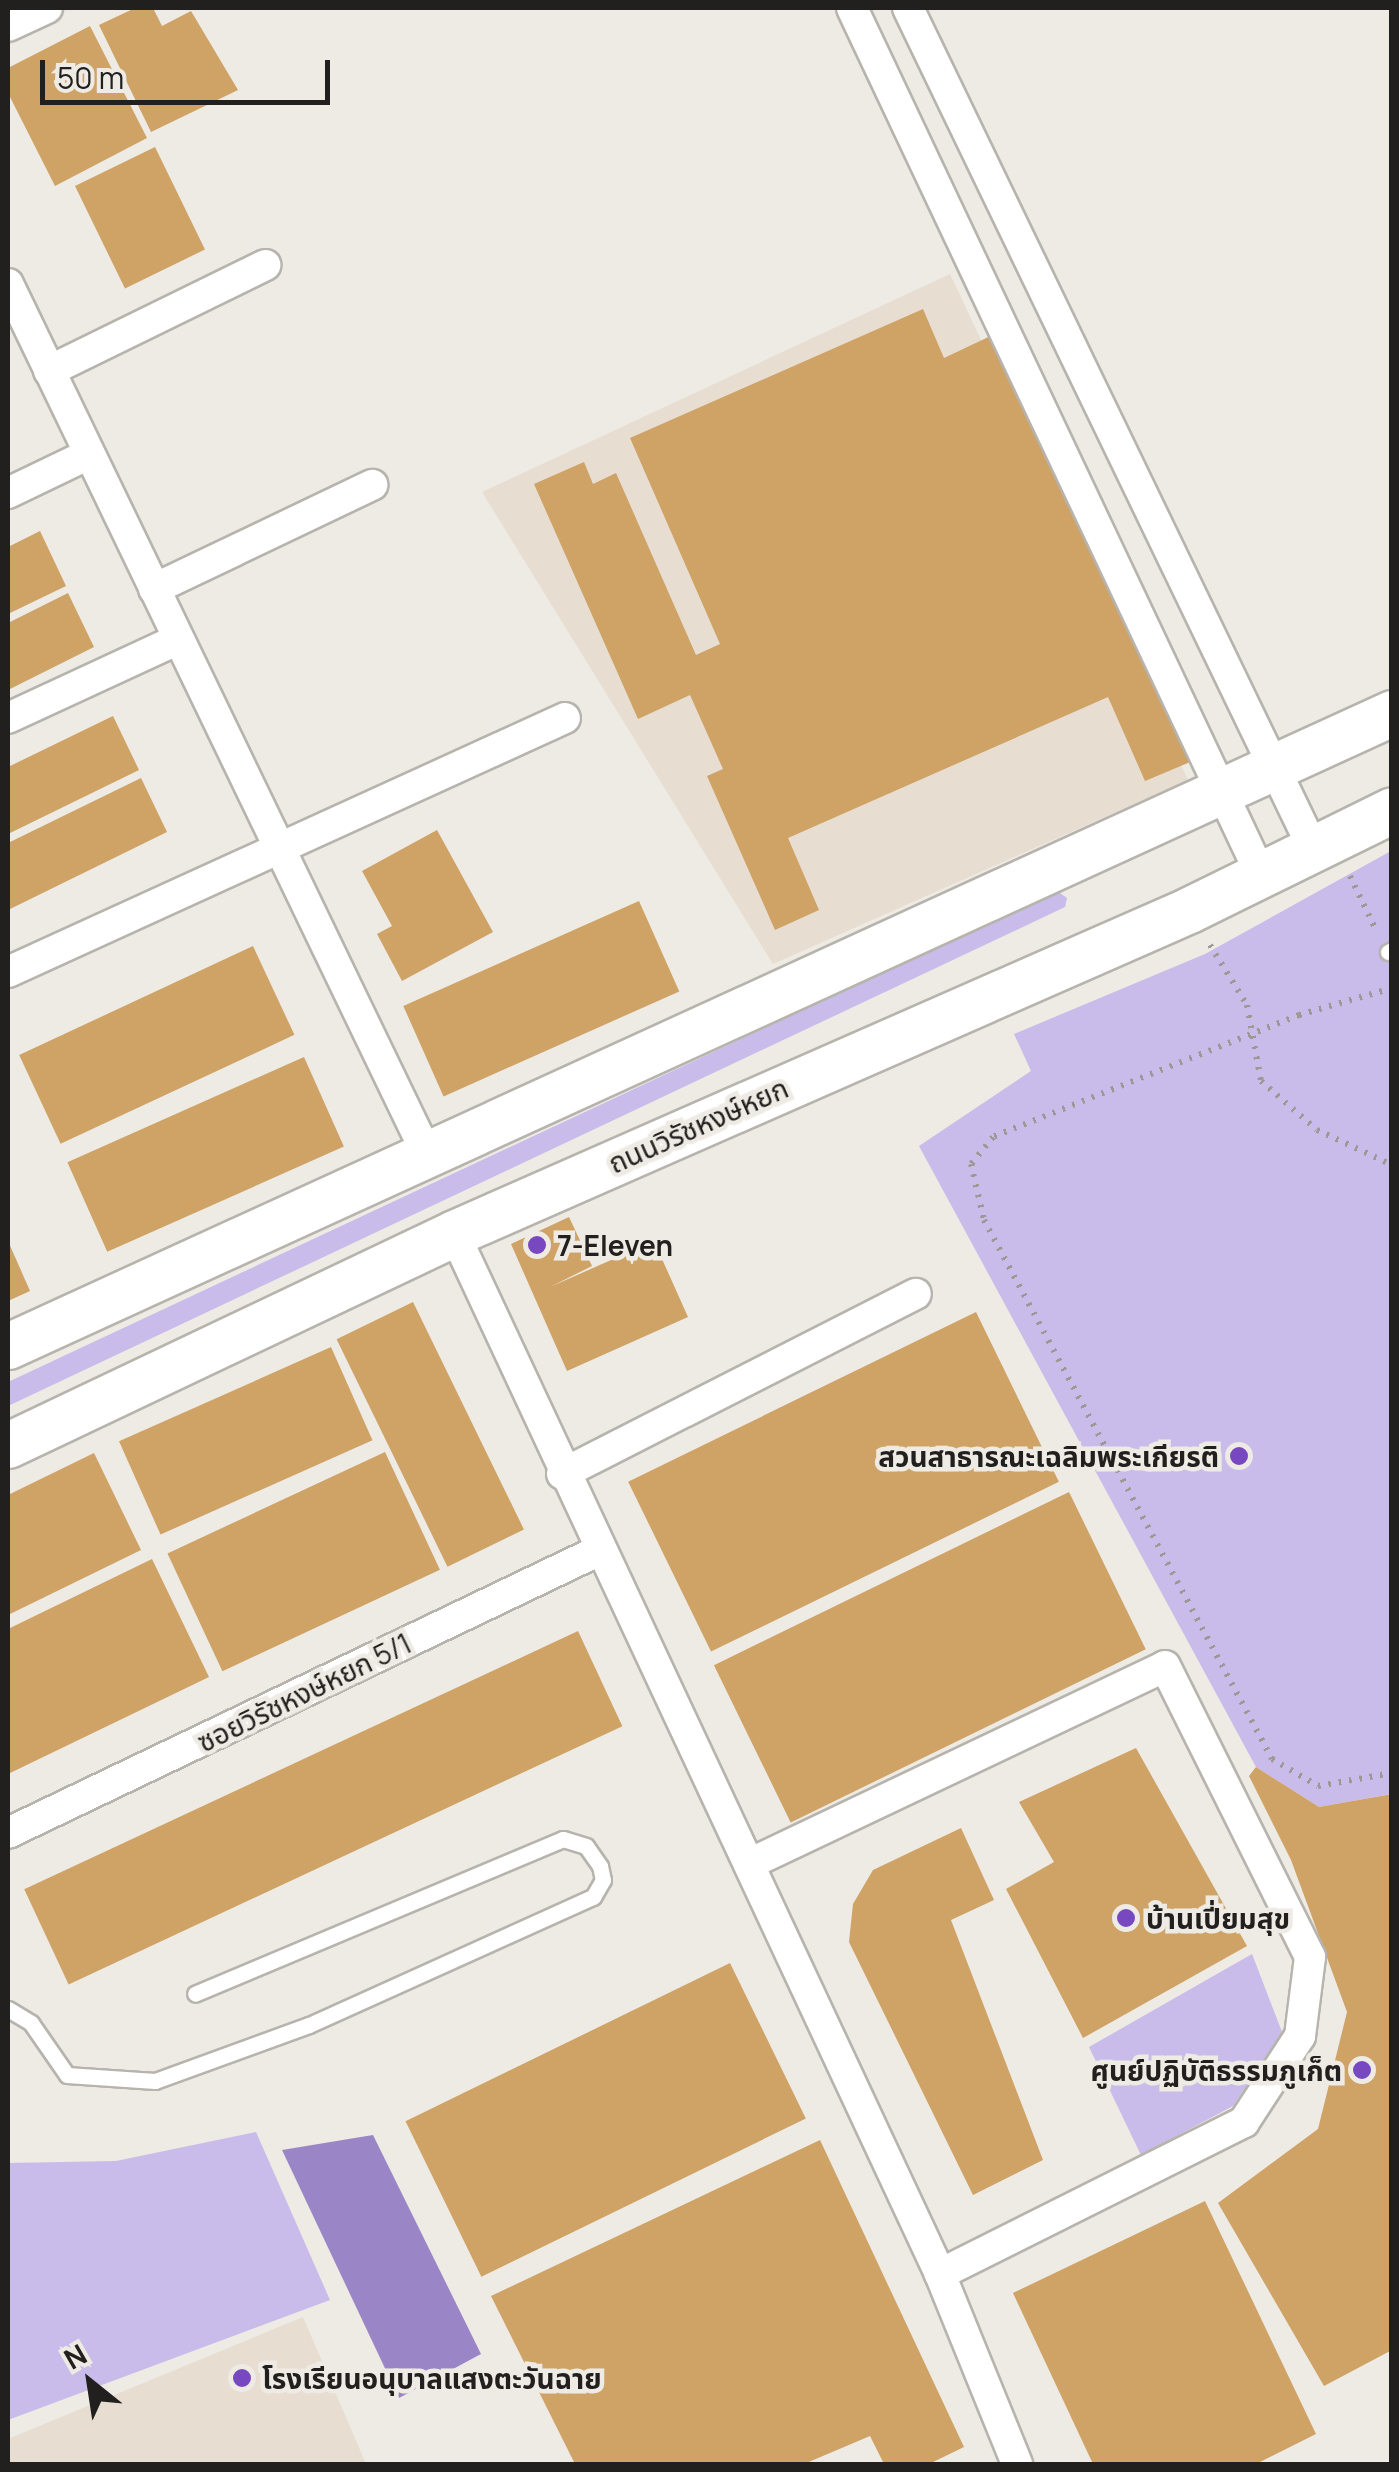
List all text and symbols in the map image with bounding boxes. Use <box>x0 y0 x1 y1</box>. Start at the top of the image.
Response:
scale bar <box>45 40 335 102</box>
text: 50 m <box>57 57 124 98</box>
street label: ถนนวิรัชหงษ์หยก <box>603 1070 793 1180</box>
place label: 7-Eleven <box>557 1228 673 1262</box>
marker: 7-Eleven <box>526 1234 548 1256</box>
place label: สวนสาธารณะเฉลิมพระเกียรติ <box>878 1439 1219 1473</box>
marker: สวนสาธารณะเฉลิมพระเกียรติ <box>1228 1445 1250 1467</box>
street label: ซอยวิรัชหงษ์หยก 5/1 <box>192 1626 416 1758</box>
place label: บ้านเปี่ยมสุข <box>1146 1901 1290 1935</box>
marker: บ้านเปี่ยมสุข <box>1115 1907 1137 1929</box>
place label: ศูนย์ปฏิบัติธรรมภูเก็ต <box>1090 2053 1342 2087</box>
marker: ศูนย์ปฏิบัติธรรมภูเก็ต <box>1351 2059 1373 2081</box>
north arrow <box>40 2332 140 2432</box>
text: N <box>57 2335 93 2378</box>
place label: โรงเรียนอนุบาลแสงตะวันฉาย <box>262 2361 602 2395</box>
marker: โรงเรียนอนุบาลแสงตะวันฉาย <box>231 2367 253 2389</box>

